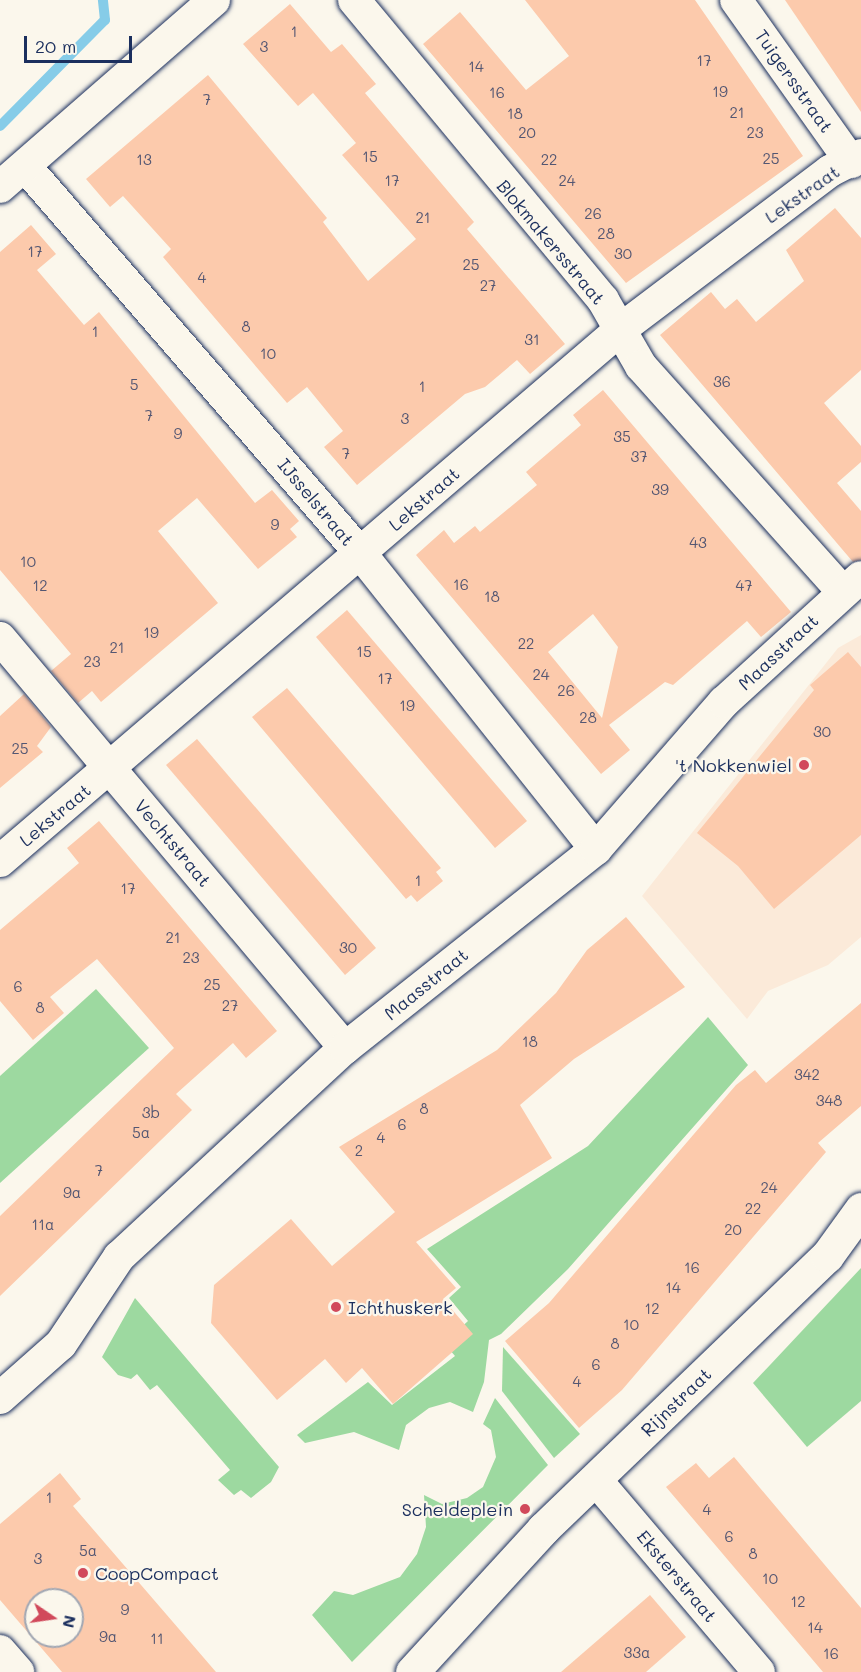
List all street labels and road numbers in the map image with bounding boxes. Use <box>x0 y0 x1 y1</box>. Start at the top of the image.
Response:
street label: Tuigersstraat <box>751 25 837 137</box>
street label: Lekstraat <box>760 160 844 228</box>
street label: Blokmakersstraat <box>493 175 609 309</box>
street label: IJsselstraat <box>273 454 359 550</box>
street label: Lekstraat <box>384 463 464 535</box>
street label: Maasstraat <box>733 609 823 695</box>
street label: Lekstraat <box>15 779 95 851</box>
street label: Vechtstraat <box>130 795 216 891</box>
street label: Maasstraat <box>380 944 472 1024</box>
street label: Rijnstraat <box>636 1363 716 1441</box>
street label: Eksterstraat <box>632 1526 722 1626</box>

